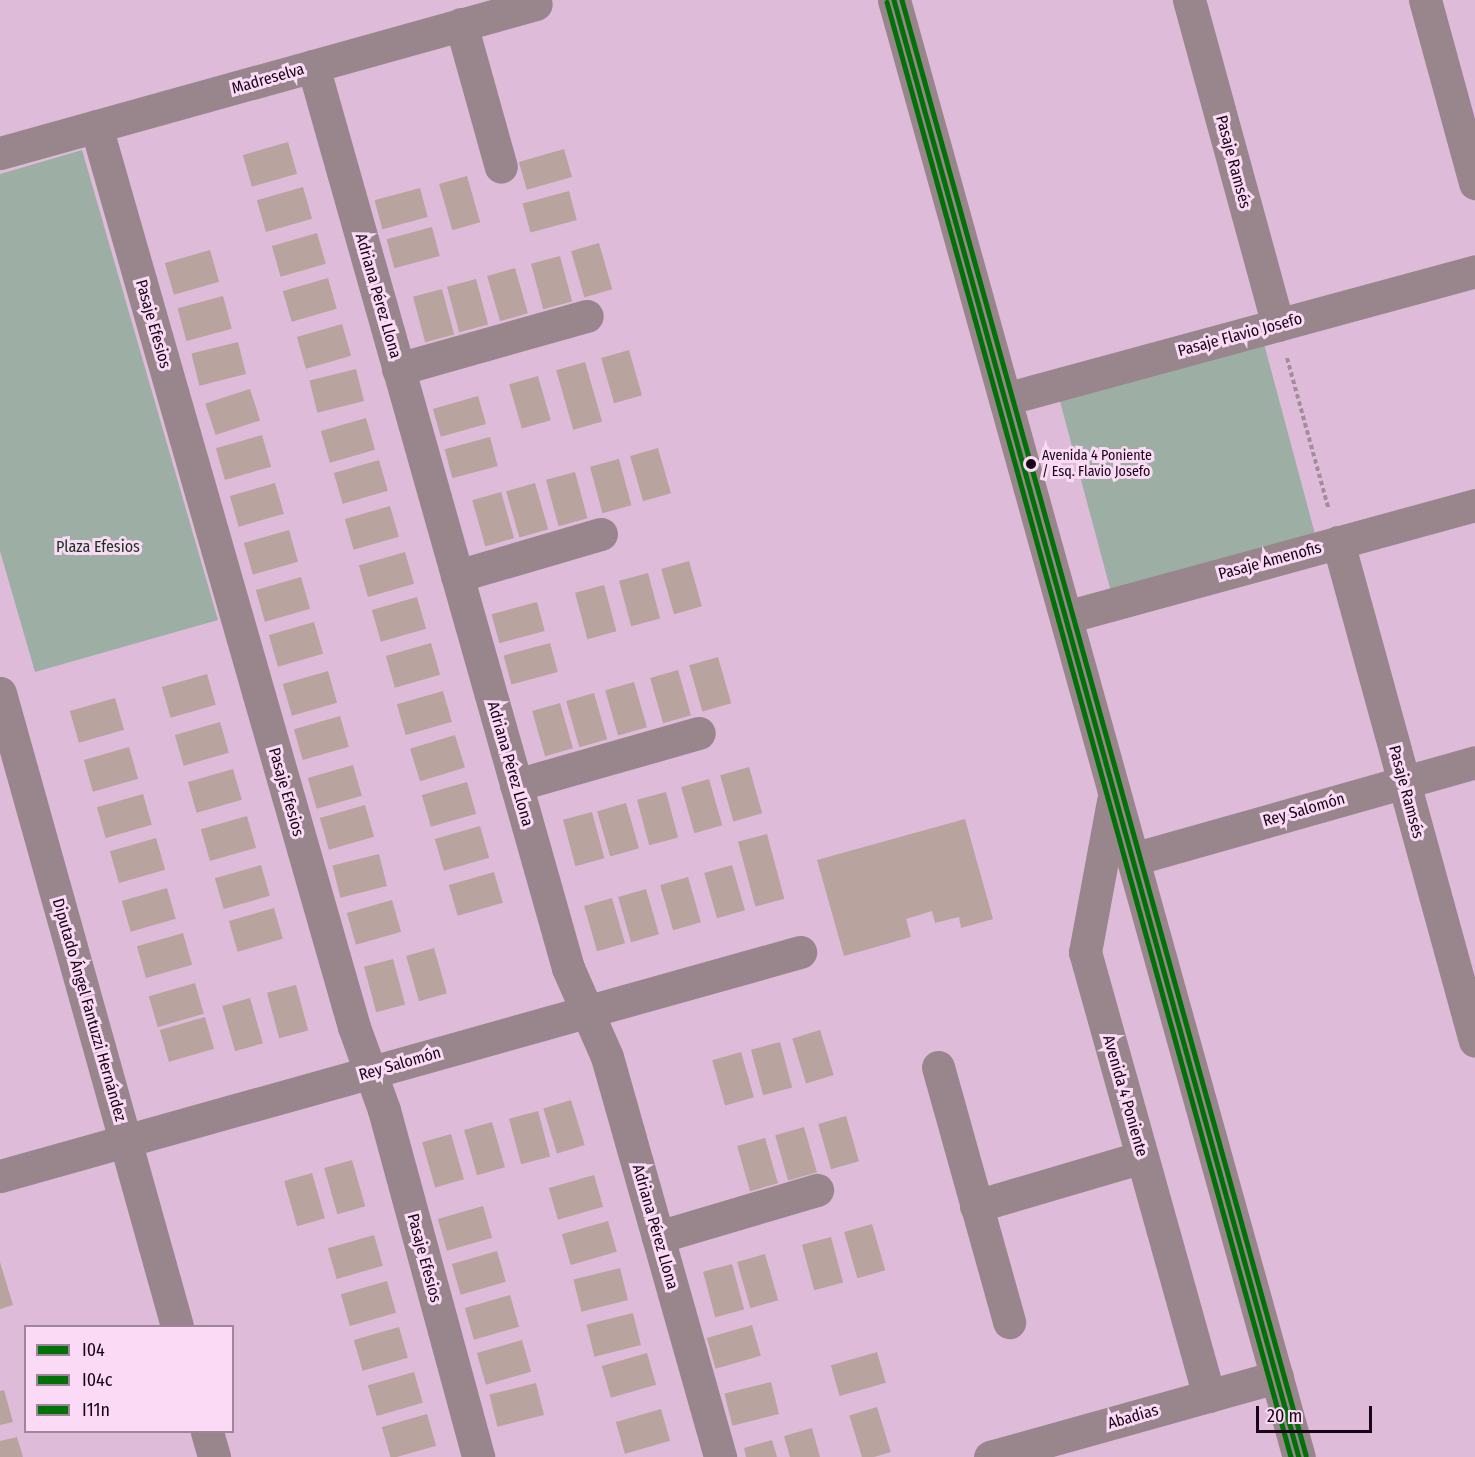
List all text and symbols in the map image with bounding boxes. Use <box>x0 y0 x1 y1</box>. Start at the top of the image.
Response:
street label: Madreselva <box>230 60 306 98</box>
street label: Pasaje Ramsés <box>1211 113 1255 211</box>
street label: Adriana Pérez Llona <box>351 231 405 361</box>
street label: Pasaje Efesios <box>131 277 175 371</box>
street label: Pasaje Flavio Josefo <box>1176 309 1304 361</box>
place label: Avenida 4 Poniente / Esq. Flavio Josefo <box>1042 448 1152 480</box>
marker: Avenida 4 Poniente / Esq. Flavio Josefo <box>1025 458 1037 470</box>
park label: Plaza Efesios <box>56 537 140 557</box>
street label: Pasaje Amenofis <box>1216 538 1324 584</box>
street label: Adriana Pérez Llona <box>483 699 537 829</box>
street label: Pasaje Ramsés <box>1384 743 1428 841</box>
street label: Pasaje Efesios <box>264 745 308 839</box>
street label: Rey Salomón <box>1261 789 1347 831</box>
street label: Diputado Ángel Fantuzzi Hernández <box>48 896 130 1124</box>
street label: Avenida 4 Poniente <box>1098 1033 1152 1159</box>
street label: Rey Salomón <box>357 1043 443 1085</box>
street label: Adriana Pérez Llona <box>628 1162 682 1292</box>
street label: Pasaje Efesios <box>403 1211 445 1305</box>
legend <box>24 1325 234 1433</box>
text: I04 <box>82 1339 105 1361</box>
text: I04c <box>82 1369 113 1391</box>
scale bar <box>1259 1394 1374 1432</box>
text: I11n <box>82 1399 110 1421</box>
street label: Abadias <box>1105 1401 1161 1433</box>
text: 20 m <box>1267 1405 1302 1427</box>

